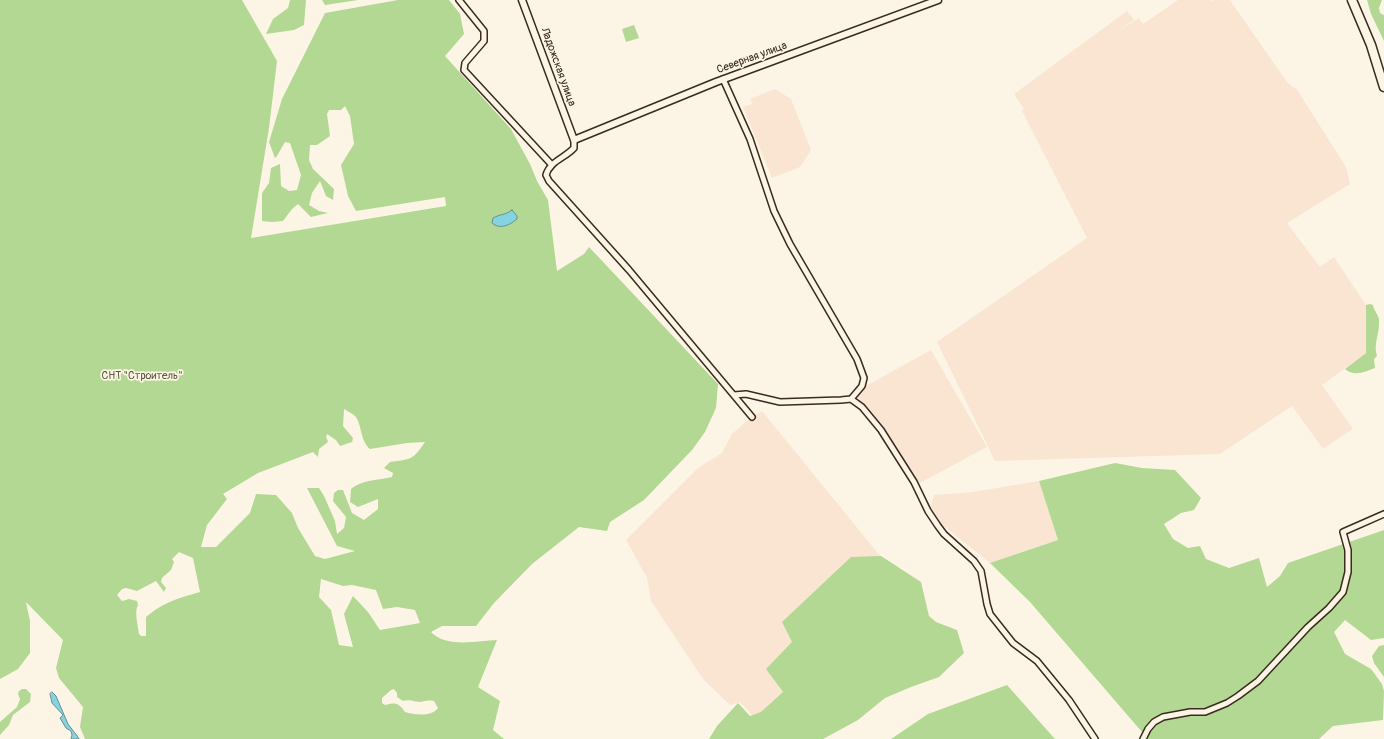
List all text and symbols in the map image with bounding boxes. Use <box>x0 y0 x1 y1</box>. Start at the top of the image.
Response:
street label: Ладожская улица <box>538 26 578 108</box>
street label: Северная улица <box>715 39 789 77</box>
park label: СНТ "Строитель" <box>101 369 183 383</box>

